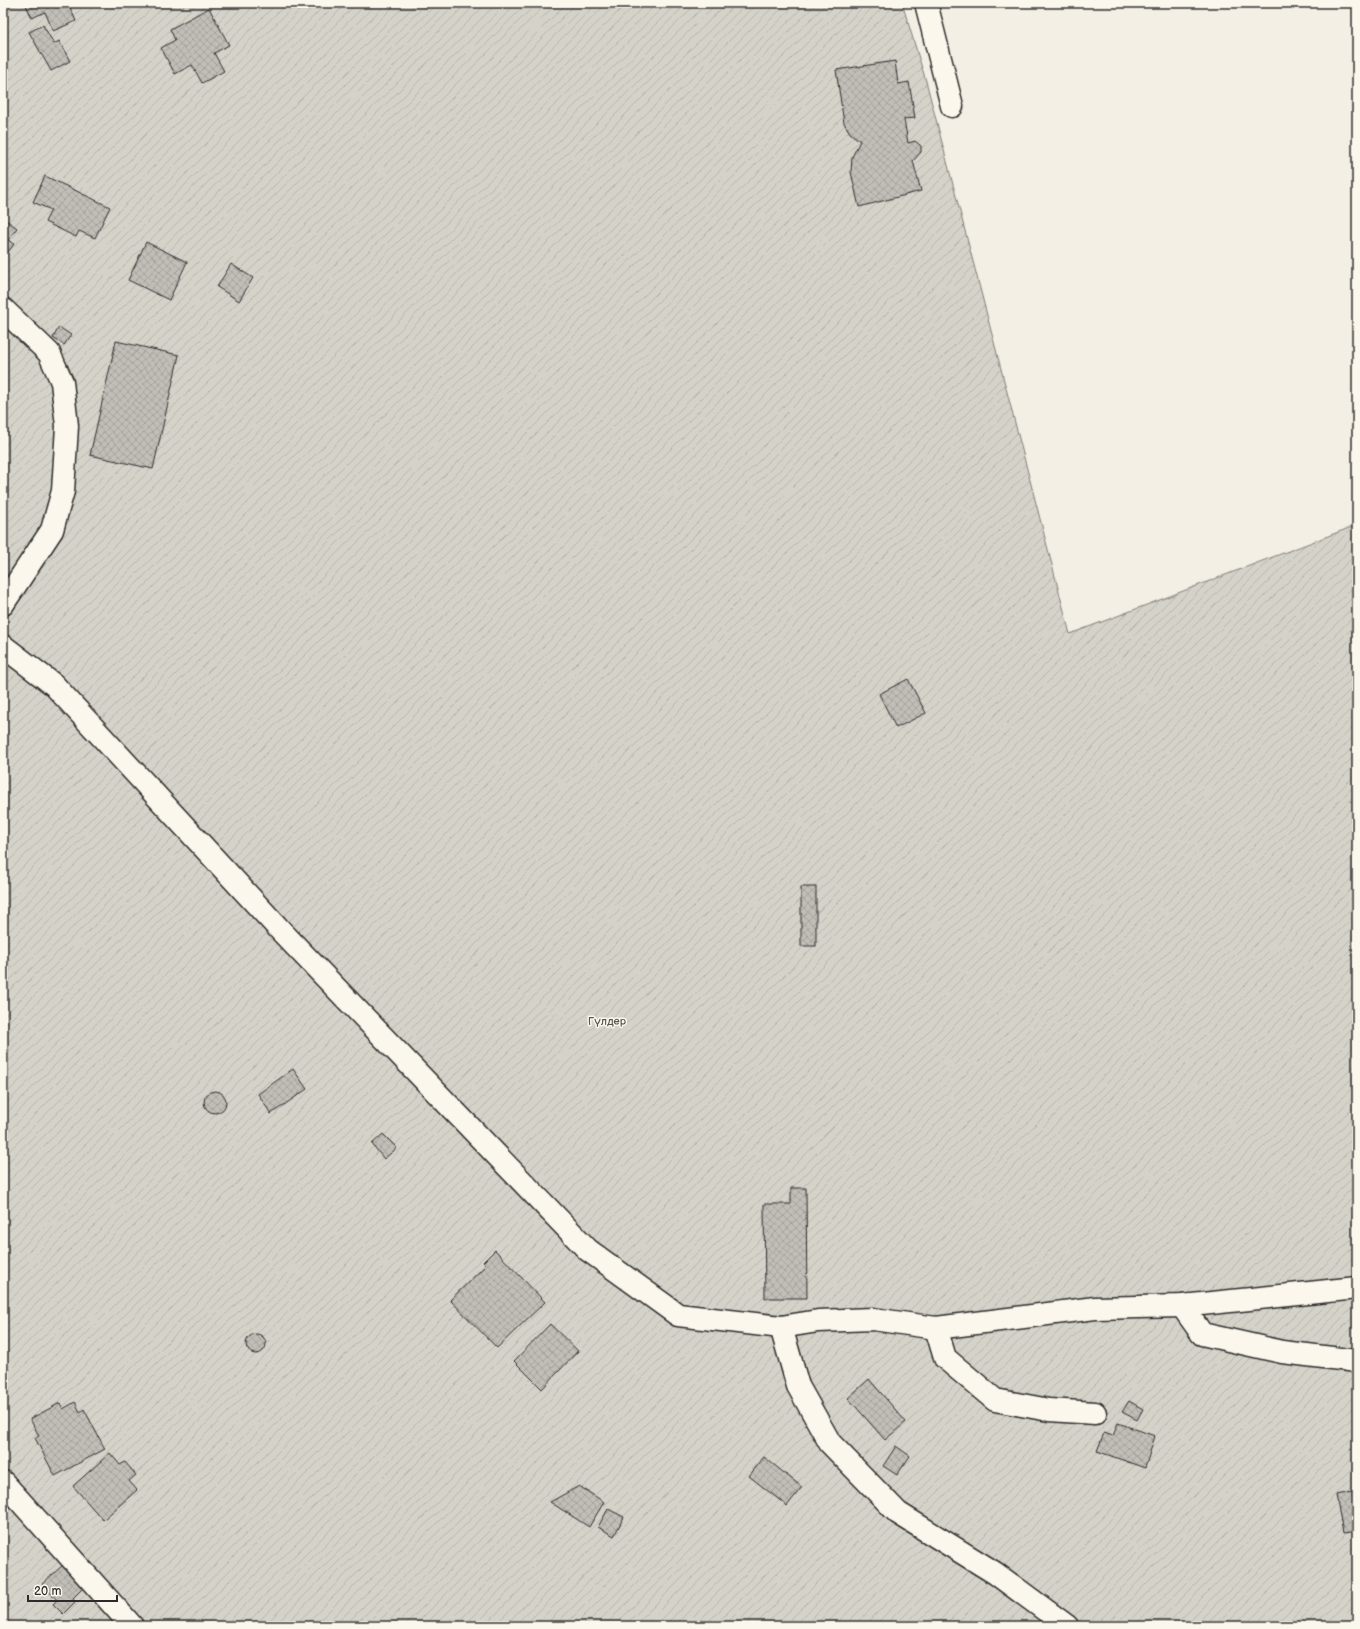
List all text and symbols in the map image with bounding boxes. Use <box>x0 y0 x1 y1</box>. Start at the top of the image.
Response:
park label: Гүлдер <box>588 1015 627 1028</box>
scale bar <box>28 1577 117 1603</box>
text: 20 m <box>34 1584 61 1599</box>

